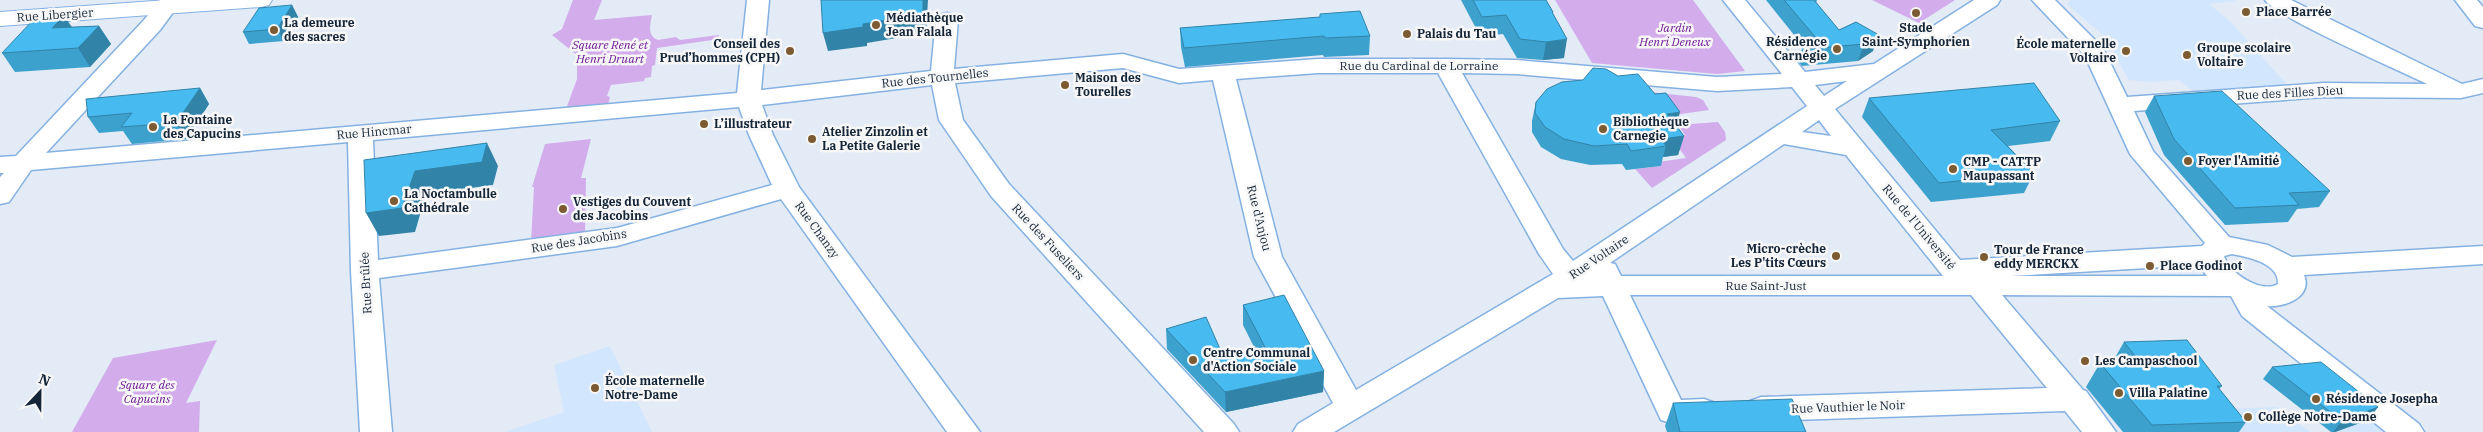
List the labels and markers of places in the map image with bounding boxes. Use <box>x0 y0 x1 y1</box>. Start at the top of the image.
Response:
place label: Place Barrée <box>2256 4 2332 19</box>
marker: Place Barrée <box>2240 6 2252 18</box>
marker: Stade Saint-Symphorien <box>1910 7 1922 19</box>
place label: Médiathèque Jean Falala <box>886 10 964 39</box>
place label: La demeure des sacres <box>284 15 355 44</box>
marker: Médiathèque Jean Falala <box>870 19 882 31</box>
place label: Stade Saint-Symphorien <box>1862 20 1970 49</box>
marker: La demeure des sacres <box>268 24 280 36</box>
place label: Palais du Tau <box>1417 26 1497 41</box>
marker: Palais du Tau <box>1401 28 1413 40</box>
place label: Résidence Carnégie <box>1766 34 1827 63</box>
place label: École maternelle Voltaire <box>2016 35 2116 65</box>
place label: Conseil des Prud’hommes (CPH) <box>659 36 780 65</box>
place label: Groupe scolaire Voltaire <box>2197 40 2291 69</box>
marker: Résidence Carnégie <box>1831 43 1843 55</box>
marker: Conseil des Prud’hommes (CPH) <box>784 45 796 57</box>
marker: École maternelle Voltaire <box>2120 45 2132 57</box>
marker: Groupe scolaire Voltaire <box>2181 49 2193 61</box>
place label: Maison des Tourelles <box>1075 70 1141 99</box>
marker: Maison des Tourelles <box>1059 79 1071 91</box>
place label: La Fontaine des Capucins <box>163 112 241 141</box>
place label: Bibliothèque Carnegie <box>1613 114 1689 143</box>
place label: L’illustrateur <box>714 116 792 131</box>
marker: L’illustrateur <box>698 118 710 130</box>
marker: La Fontaine des Capucins <box>147 121 159 133</box>
marker: Bibliothèque Carnegie <box>1597 123 1609 135</box>
place label: Atelier Zinzolin et La Petite Galerie <box>822 124 928 153</box>
marker: Atelier Zinzolin et La Petite Galerie <box>806 133 818 145</box>
place label: Foyer l'Amitié <box>2198 153 2280 168</box>
place label: CMP - CATTP Maupassant <box>1963 154 2041 183</box>
marker: Foyer l'Amitié <box>2182 155 2194 167</box>
marker: CMP - CATTP Maupassant <box>1947 163 1959 175</box>
place label: La Noctambulle Cathédrale <box>404 186 497 215</box>
place label: Vestiges du Couvent des Jacobins <box>573 194 691 223</box>
marker: La Noctambulle Cathédrale <box>388 195 400 207</box>
marker: Vestiges du Couvent des Jacobins <box>557 203 569 215</box>
place label: Micro-crèche Les P'tits Cœurs <box>1731 241 1826 270</box>
place label: Tour de France eddy MERCKX <box>1994 242 2084 271</box>
marker: Micro-crèche Les P'tits Cœurs <box>1830 250 1842 262</box>
marker: Tour de France eddy MERCKX <box>1978 251 1990 263</box>
place label: Place Godinot <box>2160 258 2243 273</box>
marker: Place Godinot <box>2144 260 2156 272</box>
place label: Centre Communal d'Action Sociale <box>1203 345 1310 374</box>
place label: Les Campaschool <box>2095 353 2197 368</box>
marker: Centre Communal d'Action Sociale <box>1187 354 1199 366</box>
marker: Les Campaschool <box>2079 355 2091 367</box>
place label: École maternelle Notre-Dame <box>605 372 705 402</box>
marker: École maternelle Notre-Dame <box>589 382 601 394</box>
place label: Villa Palatine <box>2129 385 2208 400</box>
marker: Villa Palatine <box>2113 387 2125 399</box>
place label: Résidence Josepha <box>2326 391 2438 406</box>
marker: Résidence Josepha <box>2310 393 2322 405</box>
place label: Collège Notre-Dame <box>2258 409 2377 424</box>
marker: Collège Notre-Dame <box>2242 411 2254 423</box>

